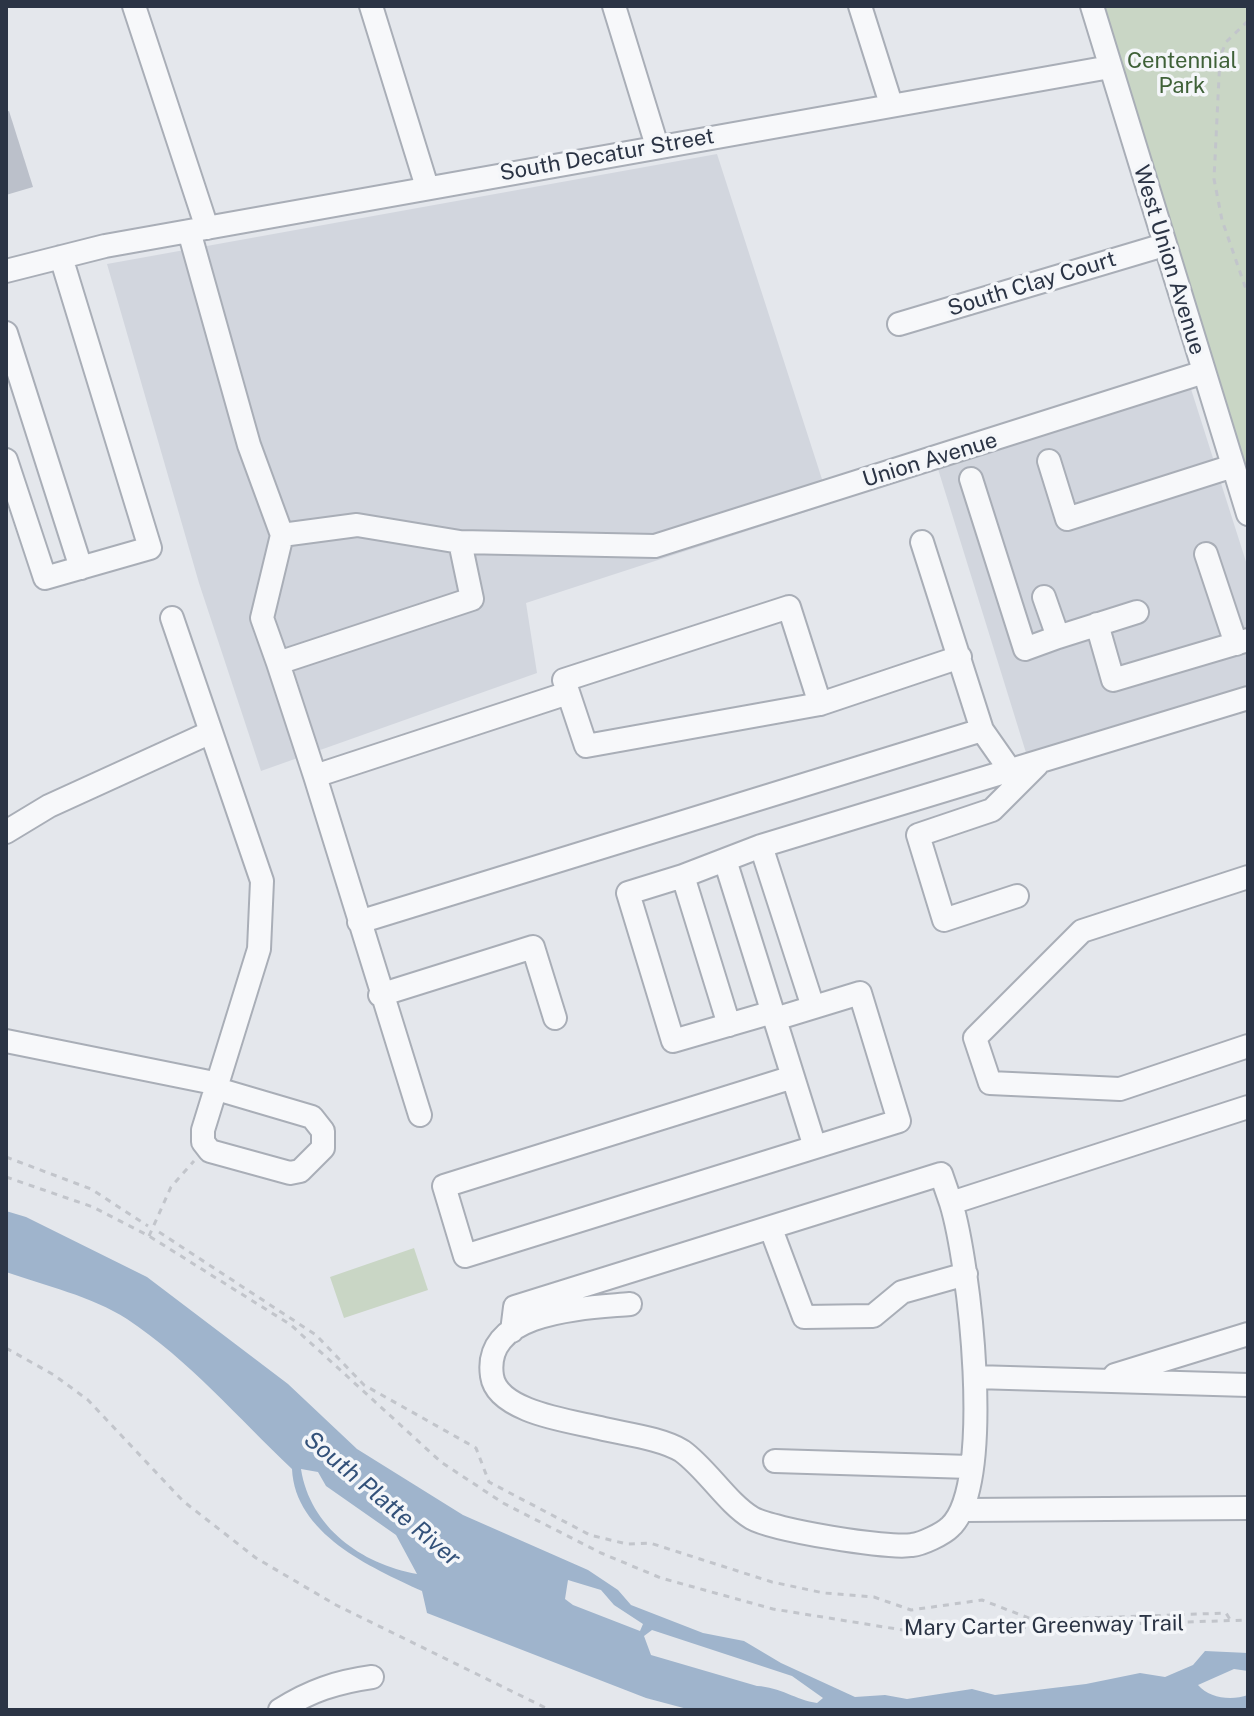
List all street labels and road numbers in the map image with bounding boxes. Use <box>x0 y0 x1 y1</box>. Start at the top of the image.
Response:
street label: South Decatur Street <box>498 123 716 187</box>
street label: West Union Avenue <box>1128 162 1210 358</box>
street label: South Clay Court <box>945 246 1119 322</box>
street label: Union Avenue <box>859 427 1001 493</box>
street label: Mary Carter Greenway Trail <box>904 1610 1184 1642</box>

